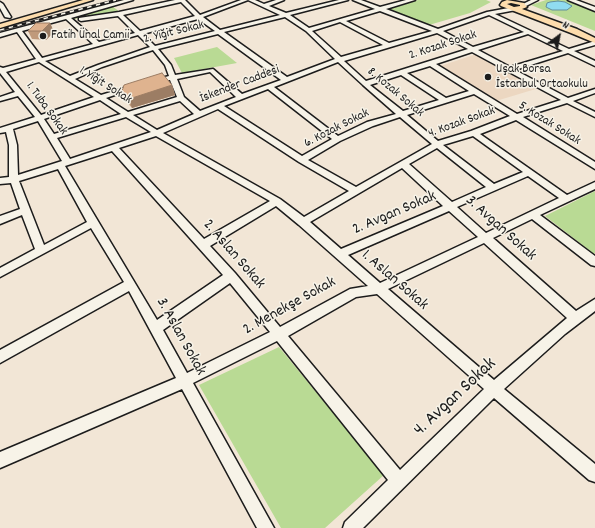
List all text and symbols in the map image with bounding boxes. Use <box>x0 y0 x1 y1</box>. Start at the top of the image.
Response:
north arrow <box>539 16 579 56</box>
street label: 2. Yiğit Sokak <box>142 18 206 48</box>
text: N <box>559 18 572 34</box>
place label: Fatih Ünal Camii <box>51 28 129 44</box>
street label: 2. Kozak Sokak <box>407 28 479 64</box>
marker: Fatih Ünal Camii <box>38 31 48 41</box>
place label: Uşak Borsa İstanbul Ortaokulu <box>496 62 588 93</box>
street label: İskender Caddesi <box>198 63 282 107</box>
street label: 1. Yiğit Sokak <box>76 64 134 108</box>
street label: 8. Kozak Sokak <box>363 65 427 121</box>
marker: Uşak Borsa İstanbul Ortaokulu <box>483 72 493 82</box>
street label: 1. Tuba Sokak <box>22 79 70 139</box>
street label: 5. Kozak Sokak <box>515 99 583 149</box>
street label: 4. Kozak Sokak <box>426 104 498 142</box>
street label: 6. Kozak Sokak <box>302 106 372 152</box>
street label: 2. Avgan Sokak <box>350 188 440 240</box>
street label: 3. Avgan Sokak <box>460 192 540 266</box>
street label: 2. Aslan Sokak <box>198 216 268 294</box>
street label: 1. Aslan Sokak <box>357 247 431 315</box>
street label: 2. Menekşe Sokak <box>240 274 340 340</box>
street label: 3. Aslan Sokak <box>151 295 209 379</box>
street label: 4. Avgan Sokak <box>410 354 502 442</box>

